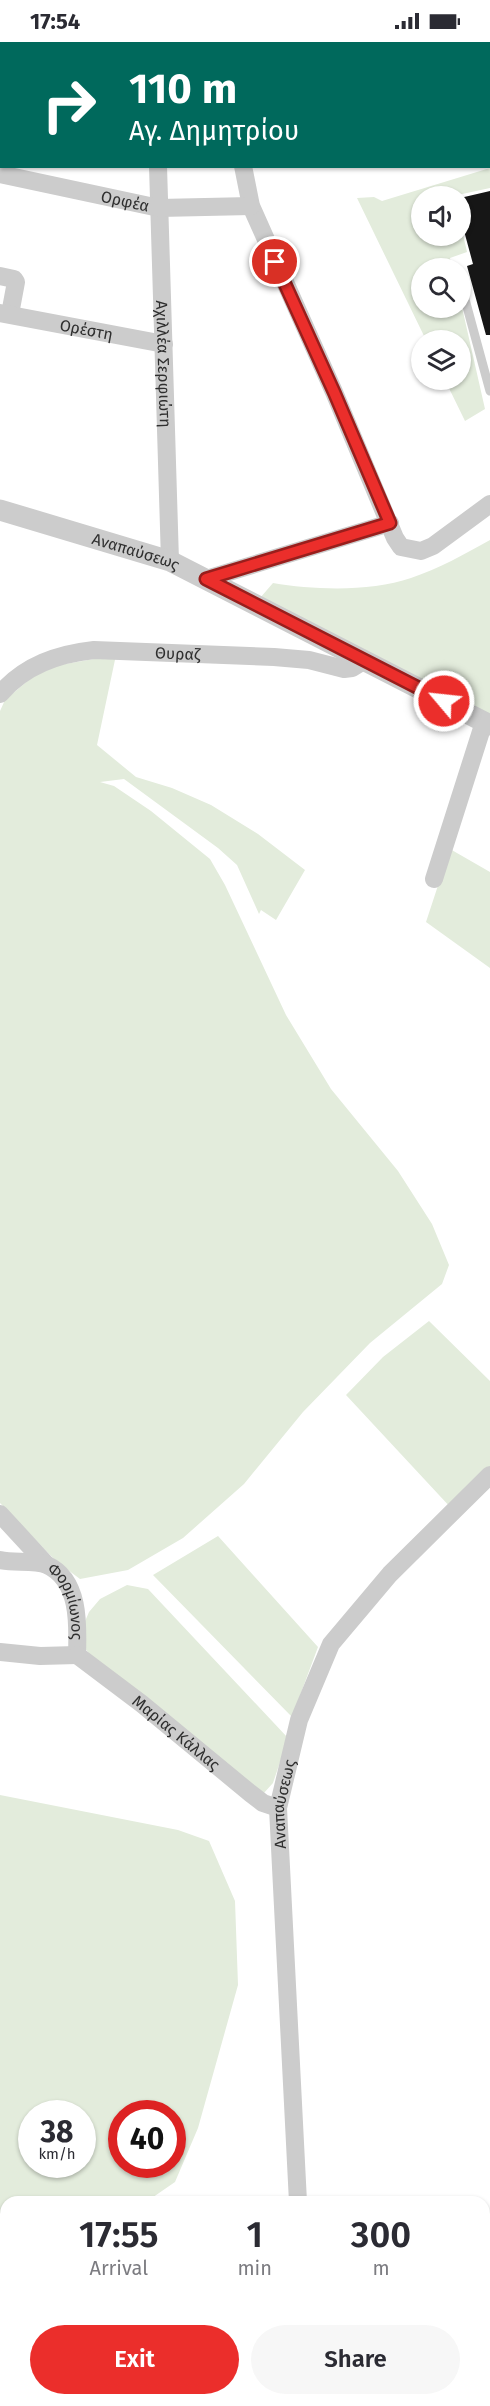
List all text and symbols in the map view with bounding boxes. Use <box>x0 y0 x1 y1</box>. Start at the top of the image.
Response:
text: 17:54 <box>30 8 80 35</box>
text: 110 m <box>129 64 237 114</box>
icon: right <box>30 66 108 144</box>
text: Αγ. Δημητρίου <box>129 115 299 147</box>
street label: Ορφέα <box>99 186 151 215</box>
map controls <box>411 186 471 390</box>
button: sound <box>411 186 471 246</box>
pin <box>249 236 300 287</box>
icon: arrive <box>258 245 291 278</box>
button: search <box>411 258 471 318</box>
street label: Αχιλλέα Σερφιώτη <box>153 300 175 428</box>
street label: Ορέστη <box>58 315 115 344</box>
button: layers <box>411 330 471 390</box>
street label: Αναπαύσεως <box>90 529 183 574</box>
street label: Θυραζ <box>155 643 201 664</box>
position arrow <box>412 669 476 733</box>
street label: Φορμίωνος <box>45 1559 87 1641</box>
street label: Μαρίας Κάλλας <box>129 1691 224 1774</box>
street label: Αναπαύσεως <box>268 1757 299 1849</box>
speed limit sign: 40 <box>108 2100 186 2178</box>
text: 38 <box>40 2114 74 2150</box>
text: km/h <box>38 2145 76 2163</box>
text: 17:55 <box>79 2213 159 2257</box>
text: 1 <box>247 2213 263 2257</box>
text: 300 <box>351 2213 411 2257</box>
text: Arrival <box>89 2256 148 2280</box>
text: min <box>237 2256 272 2280</box>
text: m <box>372 2256 390 2280</box>
button: Exit <box>30 2325 239 2394</box>
button: Share <box>251 2325 460 2394</box>

